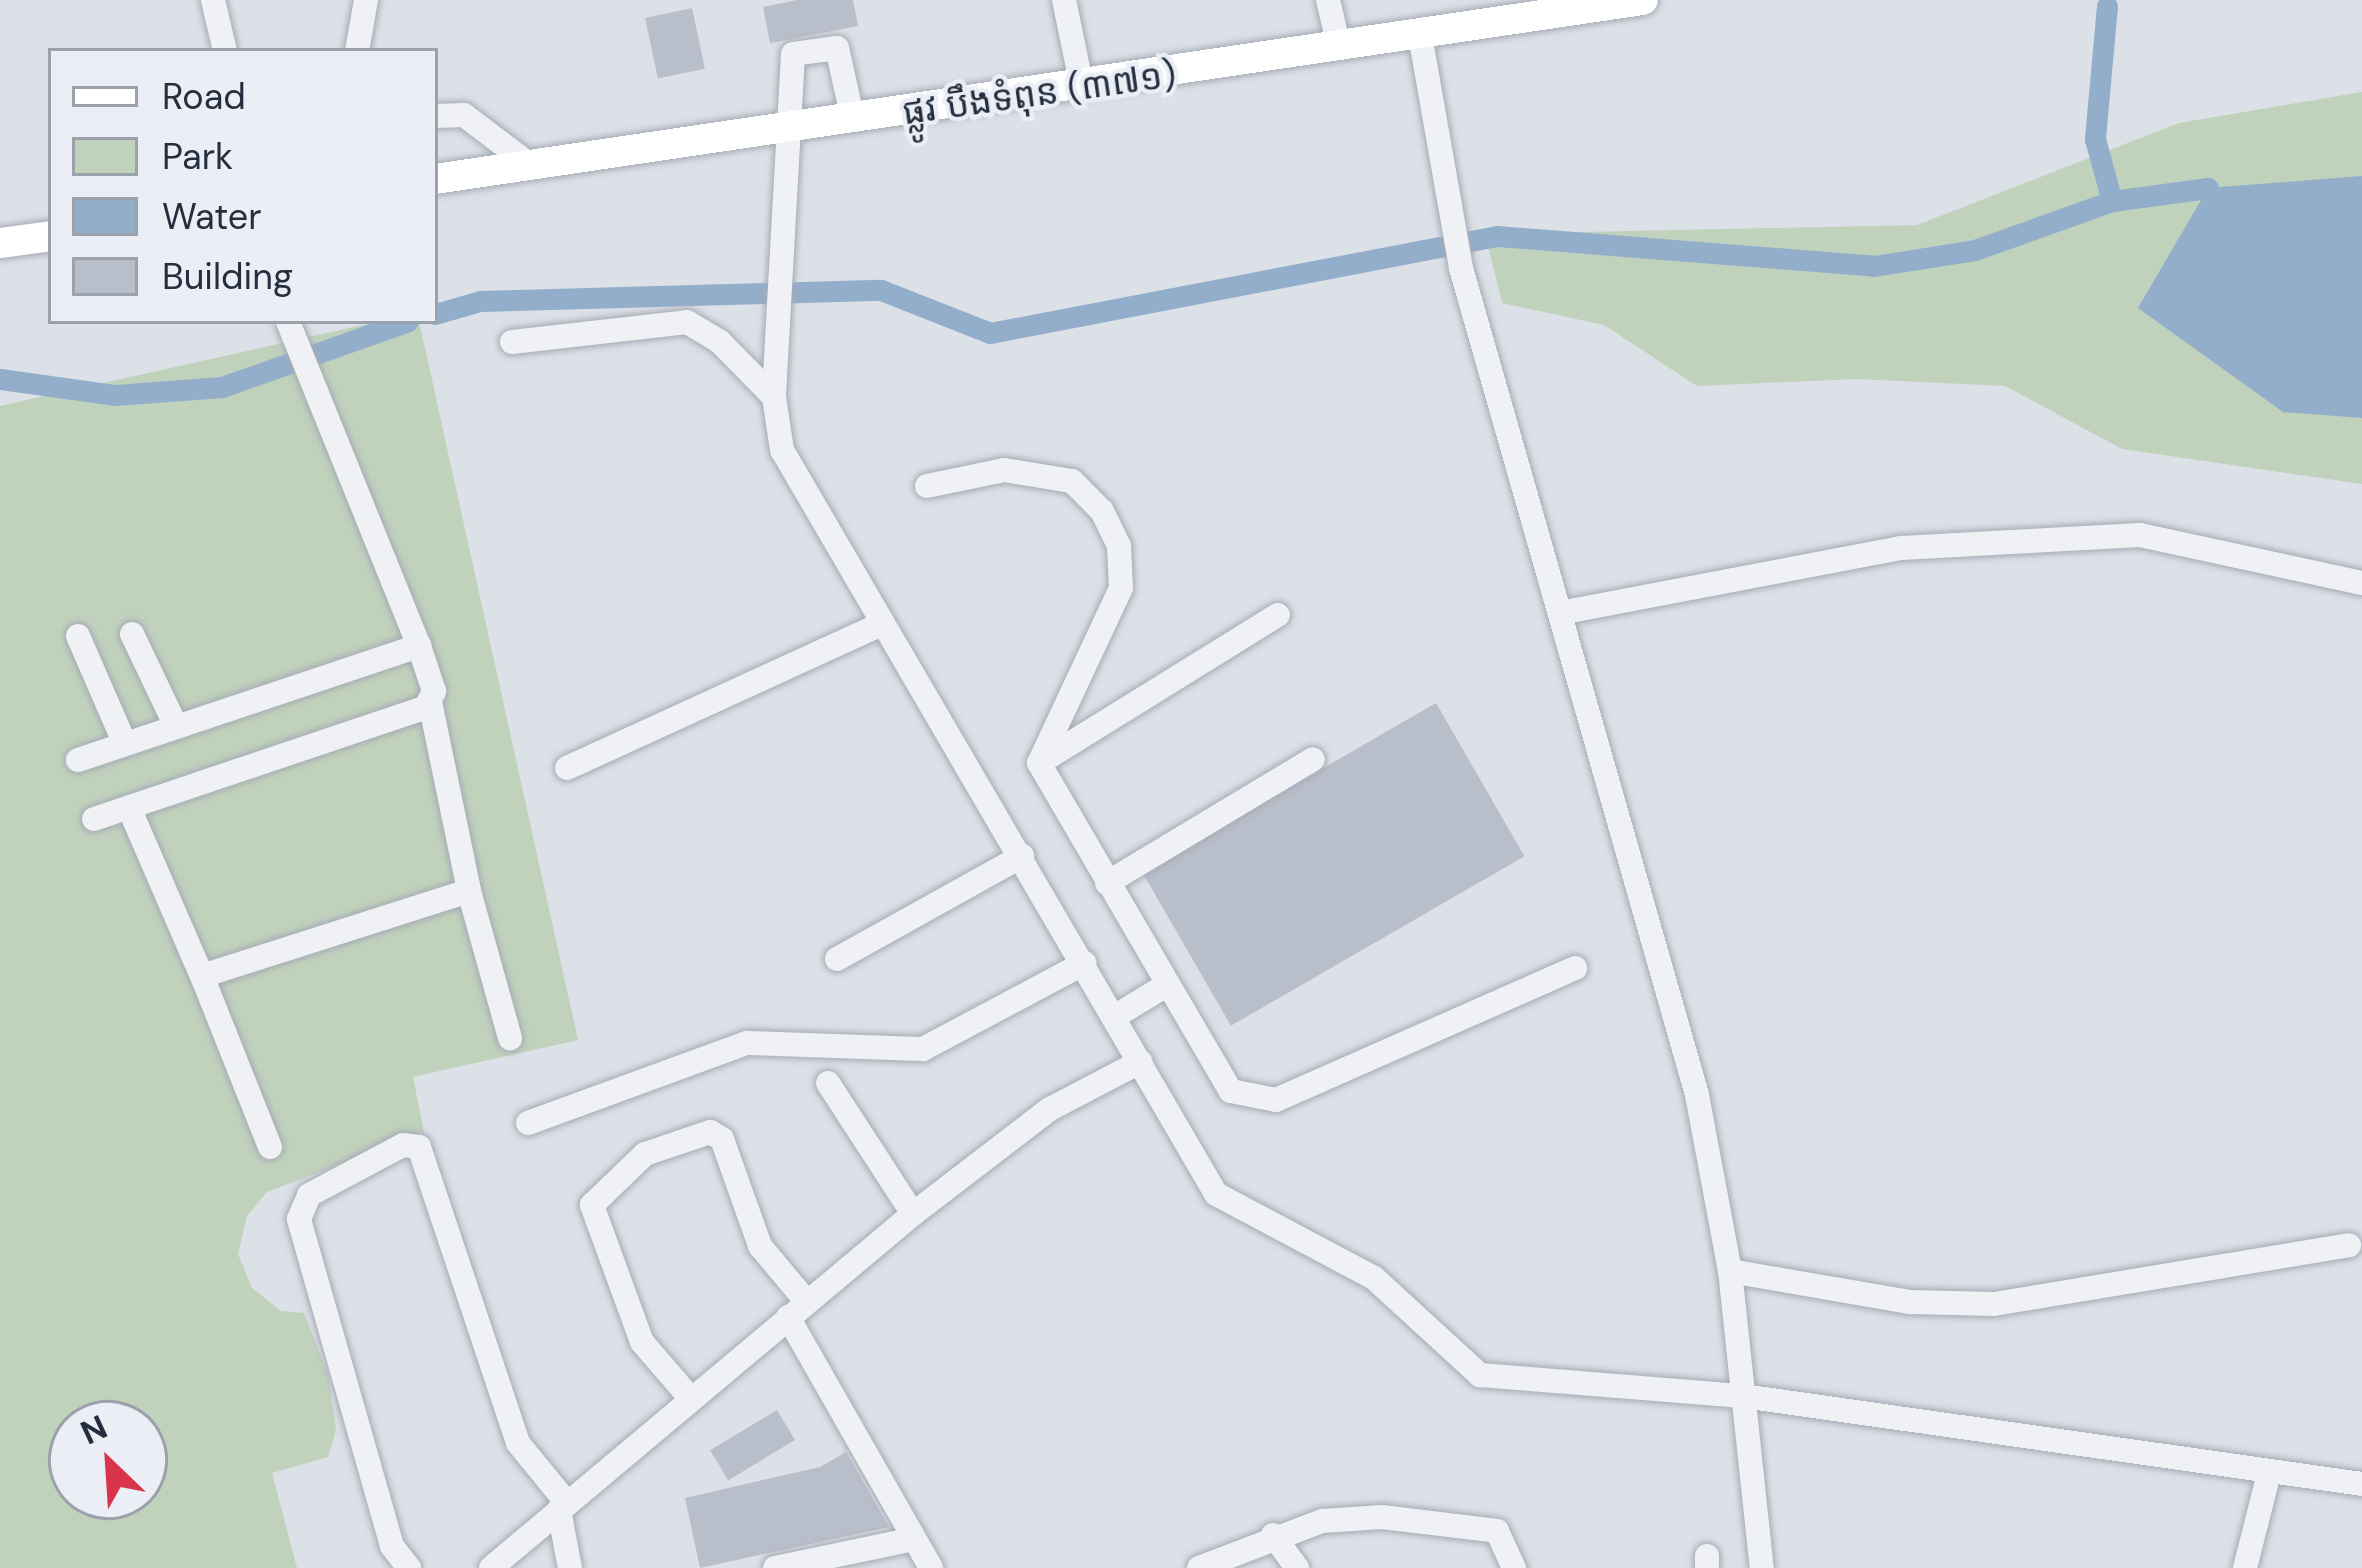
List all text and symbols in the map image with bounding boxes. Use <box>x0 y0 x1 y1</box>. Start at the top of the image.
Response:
legend <box>48 48 438 324</box>
street label: ផ្លូវ បឹងទំពុន (៣៧១) <box>900 52 1178 134</box>
text: Road <box>162 73 246 120</box>
text: Park <box>162 133 233 180</box>
text: Water <box>162 193 262 240</box>
text: Building <box>162 253 293 300</box>
north arrow <box>48 1400 168 1520</box>
text: N <box>74 1405 114 1454</box>

